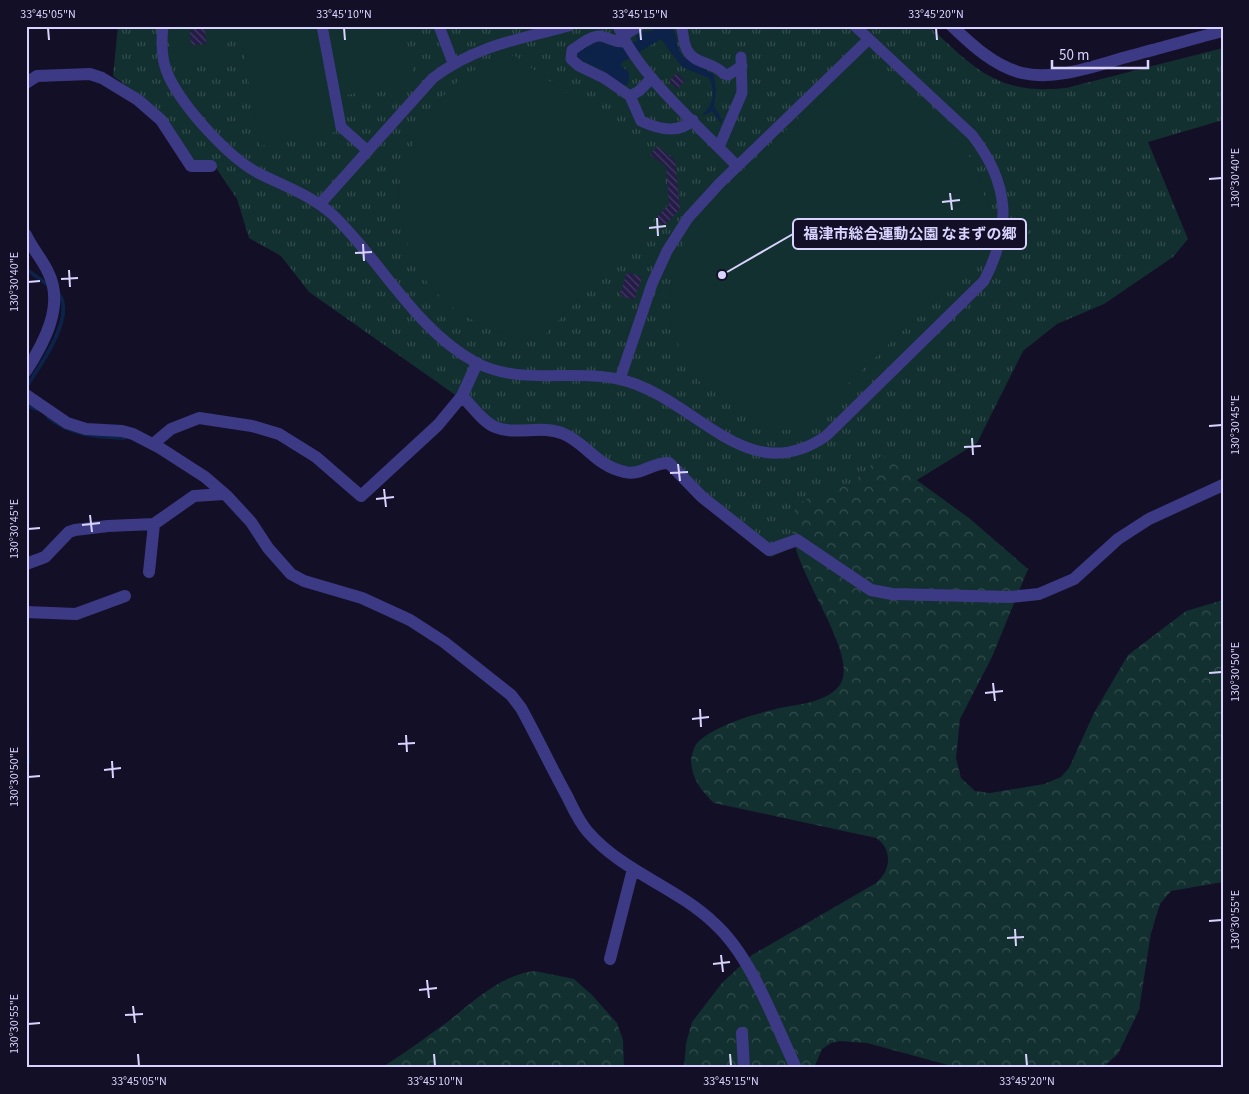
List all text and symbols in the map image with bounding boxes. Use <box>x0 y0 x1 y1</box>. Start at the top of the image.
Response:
text: 33°45'05"N <box>20 6 76 23</box>
text: 33°45'10"N <box>316 6 372 23</box>
text: 33°45'15"N <box>612 6 668 23</box>
text: 33°45'20"N <box>908 6 964 23</box>
scale bar <box>1052 38 1148 70</box>
text: 50 m <box>1059 45 1089 66</box>
text: 130°30'40"E <box>1227 148 1244 208</box>
callout: 福津市総合運動公園 なまずの郷 <box>793 219 1026 249</box>
text: 福津市総合運動公園 なまずの郷 <box>802 224 1017 245</box>
text: 130°30'40"E <box>6 252 23 312</box>
text: 130°30'45"E <box>1227 395 1244 455</box>
text: 130°30'45"E <box>6 499 23 559</box>
text: 130°30'50"E <box>1227 642 1244 702</box>
text: 130°30'50"E <box>6 747 23 807</box>
text: 130°30'55"E <box>1227 890 1244 950</box>
text: 130°30'55"E <box>6 994 23 1054</box>
text: 33°45'05"N <box>111 1073 167 1090</box>
text: 33°45'10"N <box>407 1073 463 1090</box>
text: 33°45'15"N <box>703 1073 759 1090</box>
text: 33°45'20"N <box>999 1073 1055 1090</box>

